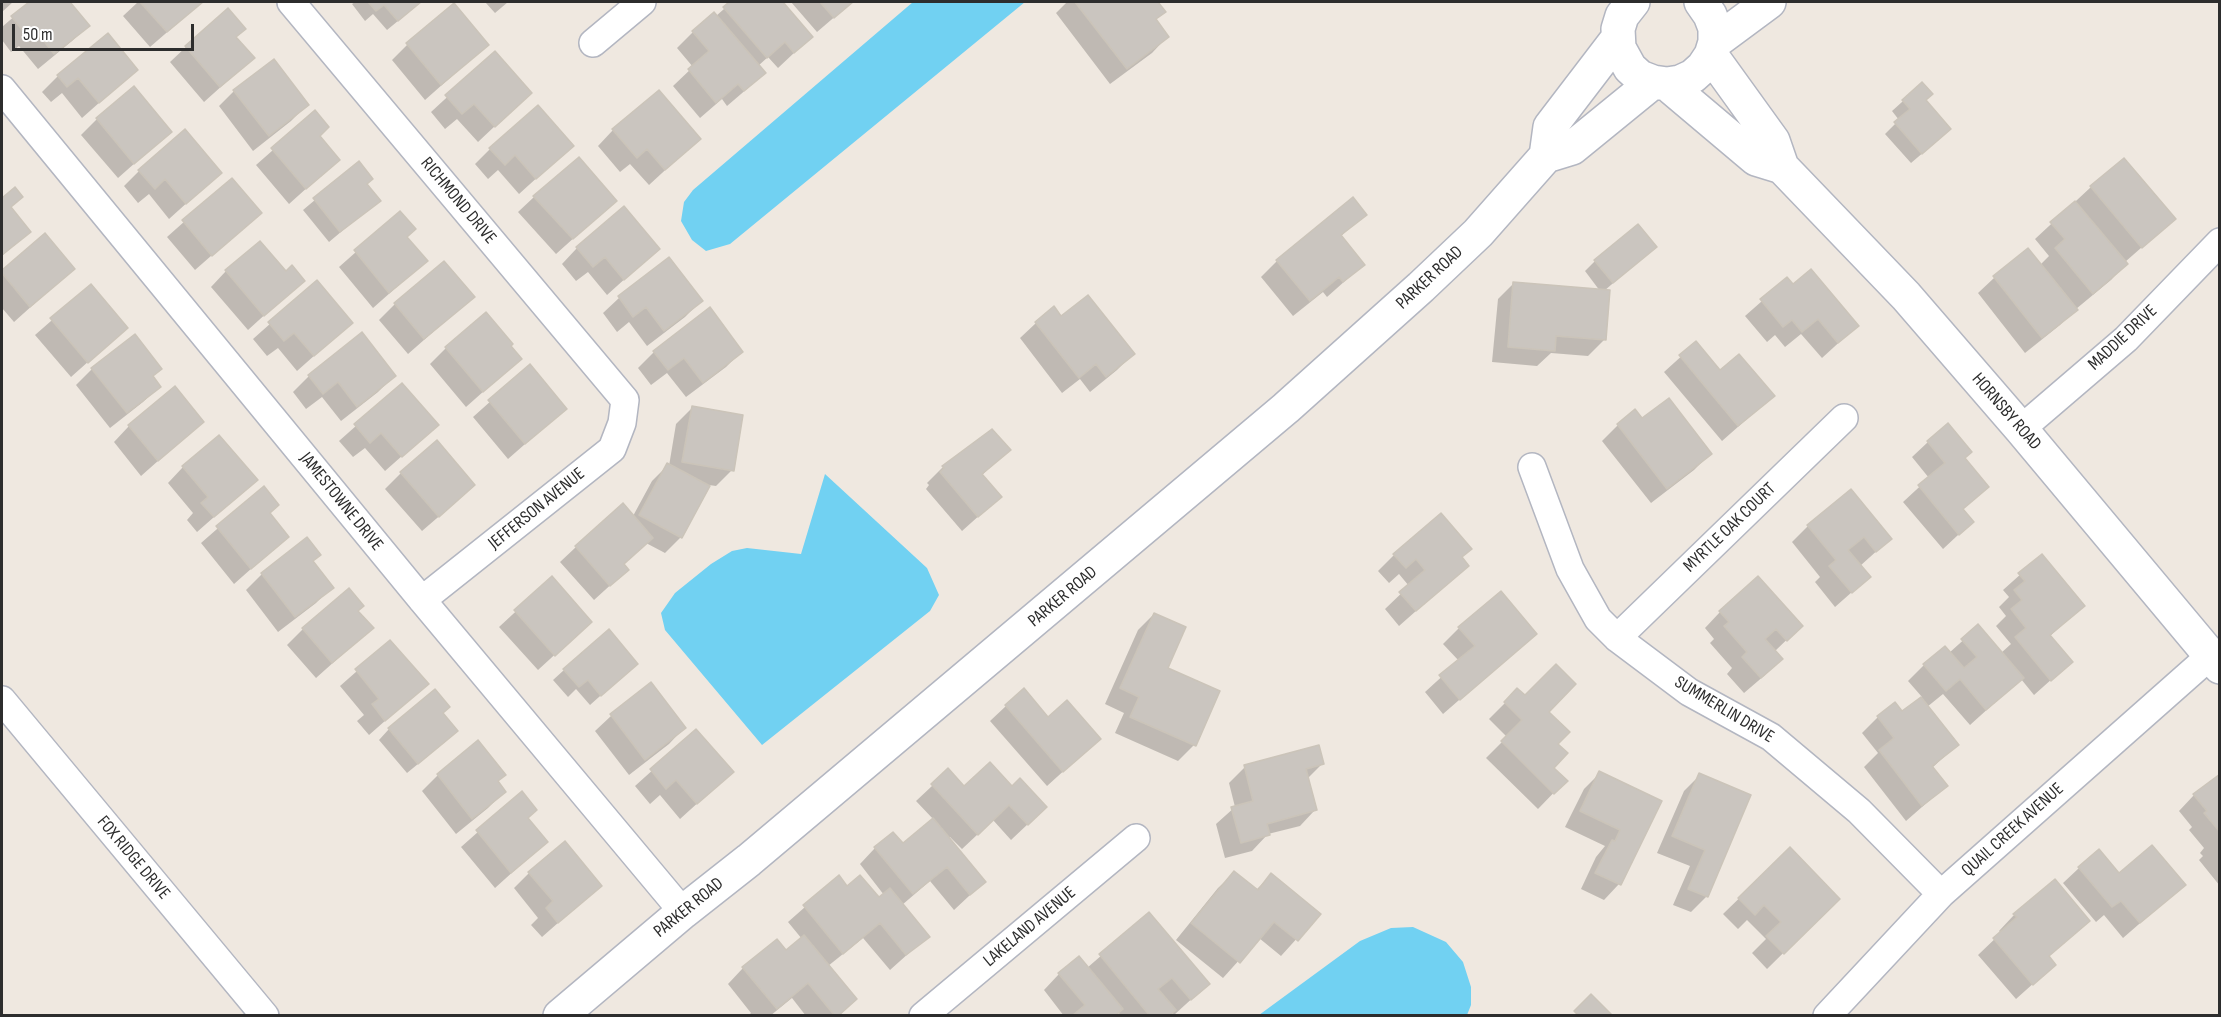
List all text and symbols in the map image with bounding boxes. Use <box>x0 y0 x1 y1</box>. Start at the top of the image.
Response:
scale bar <box>15 12 196 50</box>
text: 50 m <box>23 24 53 45</box>
street label: RICHMOND DRIVE <box>415 153 501 249</box>
street label: PARKER ROAD <box>1392 242 1468 314</box>
street label: MADDIE DRIVE <box>2084 301 2162 375</box>
street label: HORNSBY ROAD <box>1967 369 2045 455</box>
street label: JAMESTOWNE DRIVE <box>295 448 387 556</box>
street label: JEFFERSON AVENUE <box>484 464 590 554</box>
street label: MYRTLE OAK COURT <box>1679 479 1781 577</box>
street label: PARKER ROAD <box>1024 562 1102 632</box>
street label: SUMMERLIN DRIVE <box>1670 672 1778 748</box>
street label: QUAIL CREEK AVENUE <box>1958 779 2068 881</box>
street label: FOX RIDGE DRIVE <box>92 812 174 904</box>
street label: PARKER ROAD <box>650 873 728 943</box>
street label: LAKELAND AVENUE <box>980 882 1080 972</box>

